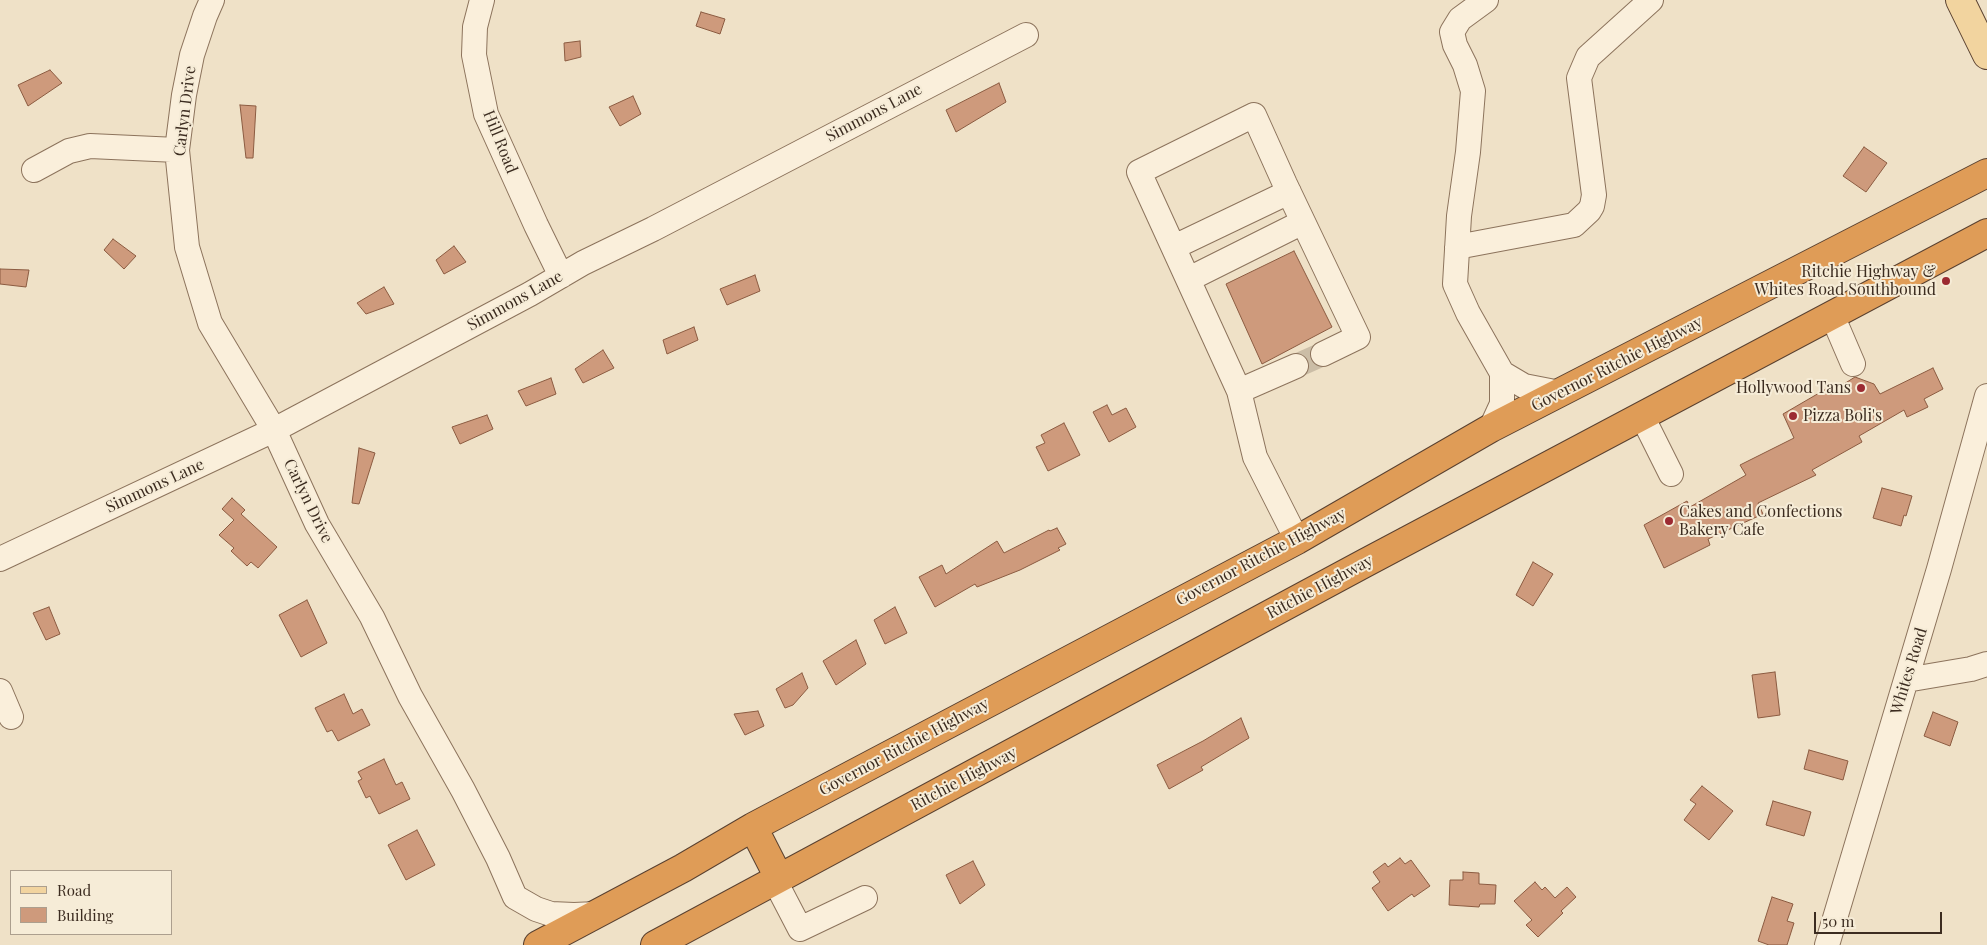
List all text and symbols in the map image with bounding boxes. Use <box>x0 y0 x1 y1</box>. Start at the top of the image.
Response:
street label: Carlyn Drive <box>170 65 200 157</box>
street label: Simmons Lane <box>823 80 925 146</box>
street label: Hill Road <box>479 108 521 176</box>
place label: Ritchie Highway & Whites Road Southbound <box>1755 262 1936 300</box>
street label: Simmons Lane <box>464 267 566 335</box>
marker: Ritchie Highway & Whites Road Southbound <box>1940 275 1952 287</box>
street label: Governor Ritchie Highway <box>1528 312 1706 416</box>
place label: Hollywood Tans <box>1736 378 1851 398</box>
marker: Hollywood Tans <box>1855 382 1867 394</box>
place label: Pizza Boli's <box>1803 406 1882 426</box>
marker: Pizza Boli's <box>1787 410 1799 422</box>
street label: Simmons Lane <box>103 455 207 517</box>
street label: Carlyn Drive <box>279 456 337 546</box>
place label: Cakes and Confections Bakery Cafe <box>1679 502 1842 540</box>
street label: Governor Ritchie Highway <box>1173 504 1349 610</box>
marker: Cakes and Confections Bakery Cafe <box>1663 515 1675 527</box>
street label: Ritchie Highway <box>1264 551 1376 623</box>
street label: Whites Road <box>1887 625 1931 717</box>
street label: Governor Ritchie Highway <box>816 694 992 800</box>
street label: Ritchie Highway <box>908 743 1020 815</box>
legend <box>10 870 172 935</box>
text: Road <box>57 880 91 900</box>
scale bar <box>1817 902 1944 934</box>
text: Building <box>57 905 113 925</box>
text: 50 m <box>1822 911 1854 931</box>

